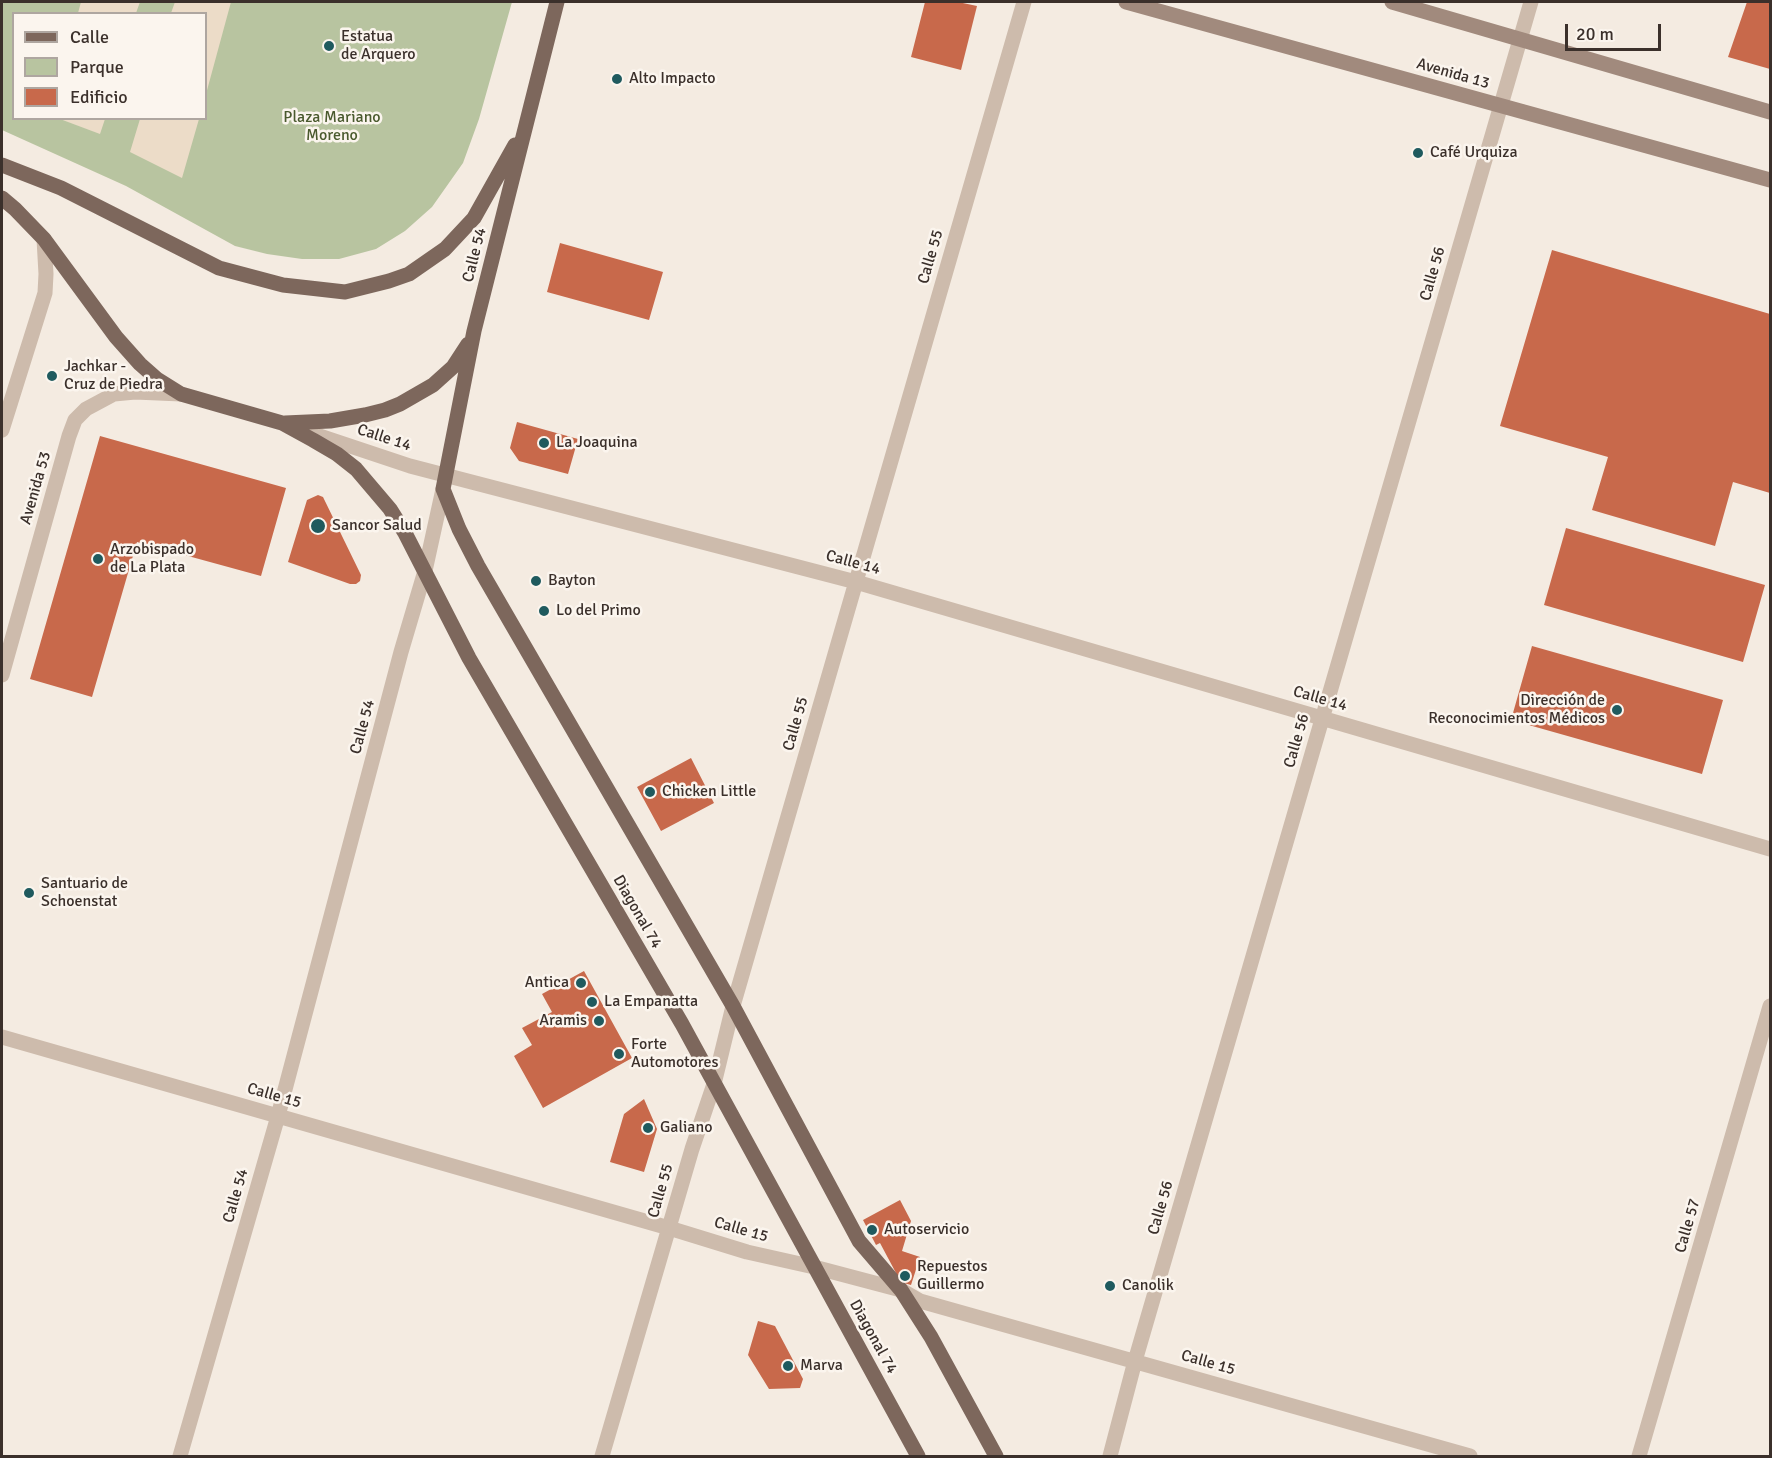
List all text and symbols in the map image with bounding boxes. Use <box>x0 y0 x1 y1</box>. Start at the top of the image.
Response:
legend <box>12 12 207 120</box>
scale bar <box>1568 12 1664 50</box>
text: 20 m <box>1576 23 1614 45</box>
text: Calle <box>70 26 109 48</box>
place label: Estatua de Arquero <box>341 27 416 65</box>
marker: Estatua de Arquero <box>322 39 336 53</box>
street label: Avenida 13 <box>1414 54 1492 94</box>
text: Parque <box>70 56 124 78</box>
place label: Alto Impacto <box>629 69 716 89</box>
marker: Alto Impacto <box>610 72 624 86</box>
text: Edificio <box>70 86 128 108</box>
park label: Plaza Mariano Moreno <box>283 108 381 146</box>
place label: Café Urquiza <box>1430 143 1518 163</box>
marker: Café Urquiza <box>1411 146 1425 160</box>
street label: Calle 54 <box>459 226 491 284</box>
street label: Calle 55 <box>914 228 948 286</box>
street label: Calle 56 <box>1416 245 1450 303</box>
place label: Jachkar - Cruz de Piedra <box>64 357 163 395</box>
marker: Jachkar - Cruz de Piedra <box>45 369 59 383</box>
street label: Calle 14 <box>355 420 413 456</box>
place label: La Joaquina <box>556 433 638 453</box>
marker: La Joaquina <box>537 436 551 450</box>
street label: Avenida 53 <box>16 449 56 527</box>
place label: Sancor Salud <box>332 516 422 536</box>
marker: Sancor Salud <box>309 517 327 535</box>
place label: Arzobispado de La Plata <box>110 540 194 578</box>
street label: Calle 14 <box>824 547 882 579</box>
marker: Arzobispado de La Plata <box>91 552 105 566</box>
place label: Bayton <box>548 571 596 591</box>
marker: Bayton <box>529 574 543 588</box>
place label: Lo del Primo <box>556 601 641 621</box>
marker: Lo del Primo <box>537 604 551 618</box>
street label: Calle 14 <box>1291 682 1349 716</box>
place label: Dirección de Reconocimientos Médicos <box>1428 691 1605 729</box>
street label: Calle 55 <box>779 695 813 753</box>
street label: Calle 54 <box>347 698 379 756</box>
marker: Dirección de Reconocimientos Médicos <box>1610 703 1624 717</box>
street label: Calle 56 <box>1280 712 1314 770</box>
place label: Chicken Little <box>662 782 756 802</box>
marker: Chicken Little <box>643 785 657 799</box>
street label: Diagonal 74 <box>608 872 666 952</box>
place label: Santuario de Schoenstat <box>41 874 128 912</box>
marker: Santuario de Schoenstat <box>22 886 36 900</box>
place label: Antica <box>525 973 569 993</box>
marker: Antica <box>574 976 588 990</box>
place label: La Empanatta <box>604 992 698 1012</box>
marker: La Empanatta <box>585 995 599 1009</box>
place label: Aramis <box>539 1011 587 1031</box>
marker: Aramis <box>592 1014 606 1028</box>
place label: Forte Automotores <box>631 1035 718 1073</box>
marker: Forte Automotores <box>612 1047 626 1061</box>
street label: Calle 15 <box>245 1079 303 1113</box>
place label: Galiano <box>660 1118 713 1138</box>
marker: Galiano <box>641 1121 655 1135</box>
street label: Calle 55 <box>644 1162 678 1220</box>
street label: Calle 54 <box>219 1167 253 1225</box>
street label: Calle 56 <box>1144 1179 1178 1237</box>
street label: Calle 57 <box>1671 1197 1705 1255</box>
street label: Calle 15 <box>712 1213 770 1247</box>
place label: Autoservicio <box>884 1220 969 1240</box>
marker: Autoservicio <box>865 1223 879 1237</box>
place label: Repuestos Guillermo <box>917 1257 987 1295</box>
marker: Repuestos Guillermo <box>898 1269 912 1283</box>
place label: Canolik <box>1122 1276 1174 1296</box>
marker: Canolik <box>1103 1279 1117 1293</box>
street label: Diagonal 74 <box>845 1297 901 1377</box>
street label: Calle 15 <box>1179 1346 1237 1380</box>
place label: Marva <box>800 1356 843 1376</box>
marker: Marva <box>781 1359 795 1373</box>

